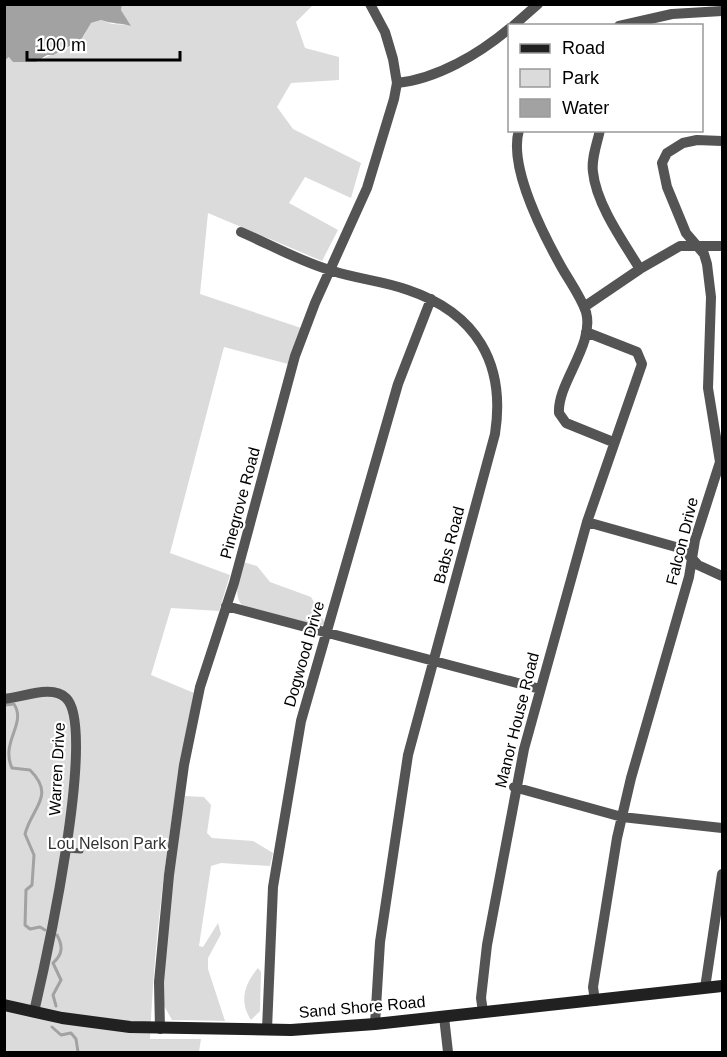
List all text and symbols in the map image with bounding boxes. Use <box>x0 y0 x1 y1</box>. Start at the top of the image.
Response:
scale bar <box>27 24 180 62</box>
legend <box>508 24 703 132</box>
text: 100 m <box>36 35 86 55</box>
text: Road <box>562 38 605 58</box>
text: Park <box>562 68 600 88</box>
text: Water <box>562 98 609 118</box>
street label: Pinegrove Road <box>217 445 263 561</box>
street label: Falcon Drive <box>663 495 701 587</box>
street label: Babs Road <box>431 505 467 585</box>
street label: Dogwood Drive <box>281 599 327 709</box>
street label: Manor House Road <box>492 651 542 789</box>
street label: Warren Drive <box>46 722 68 816</box>
park label: Lou Nelson Park <box>48 835 167 852</box>
street label: Sand Shore Road <box>298 993 426 1021</box>

